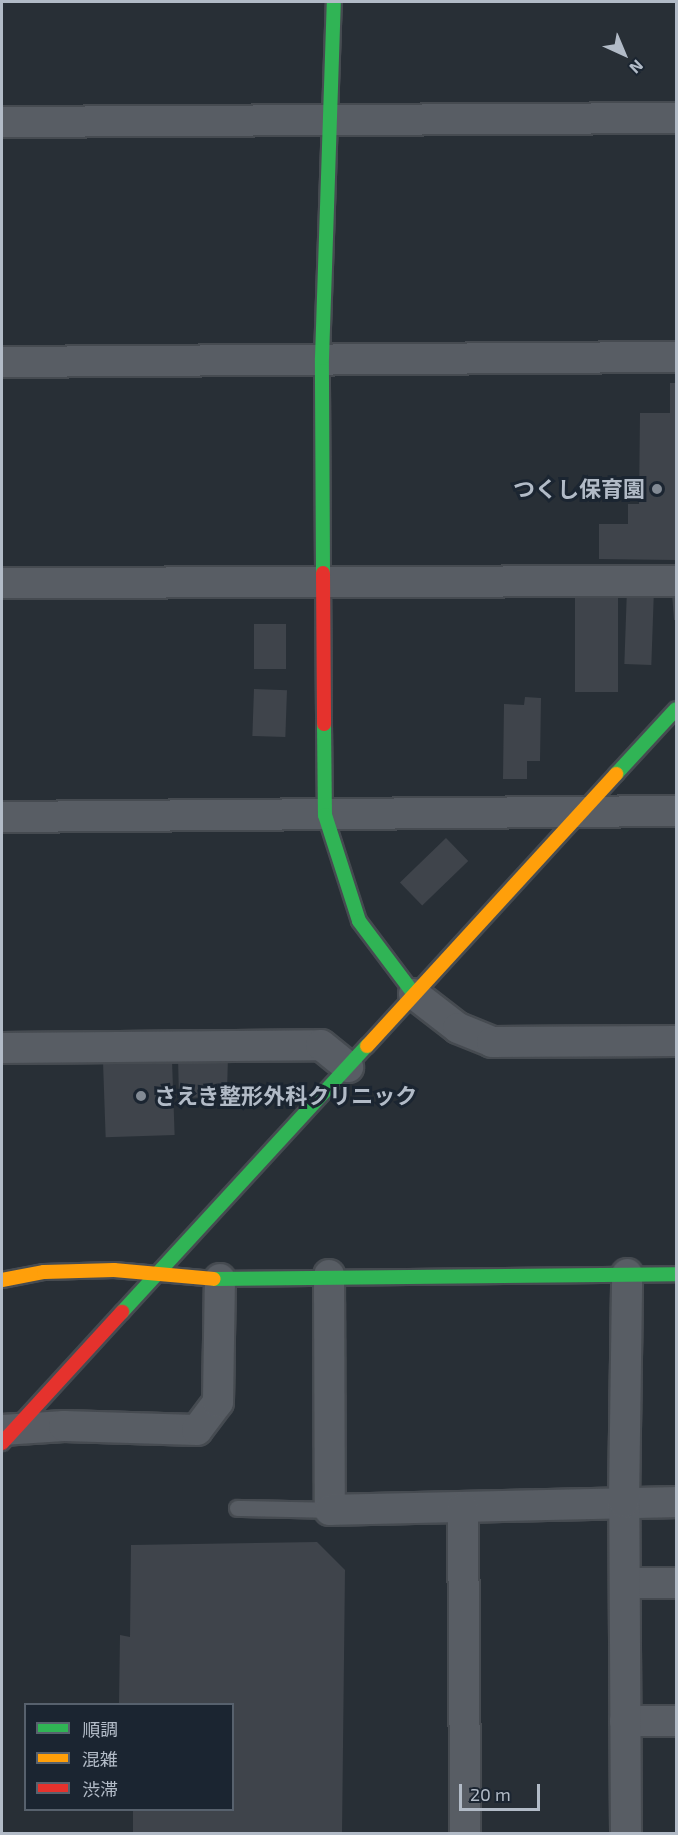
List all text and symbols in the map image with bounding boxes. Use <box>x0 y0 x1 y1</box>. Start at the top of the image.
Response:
north arrow <box>594 24 654 84</box>
text: N <box>626 56 648 78</box>
place label: つくし保育園 <box>513 476 645 502</box>
marker: つくし保育園 <box>650 482 664 496</box>
place label: さえき整形外科クリニック <box>154 1083 418 1109</box>
marker: さえき整形外科クリニック <box>132 1087 150 1105</box>
legend <box>24 1703 234 1811</box>
text: 順調 <box>82 1718 118 1740</box>
text: 混雑 <box>82 1748 118 1770</box>
scale bar <box>462 1772 543 1810</box>
text: 渋滞 <box>82 1778 118 1800</box>
text: 20 m <box>470 1783 511 1805</box>

